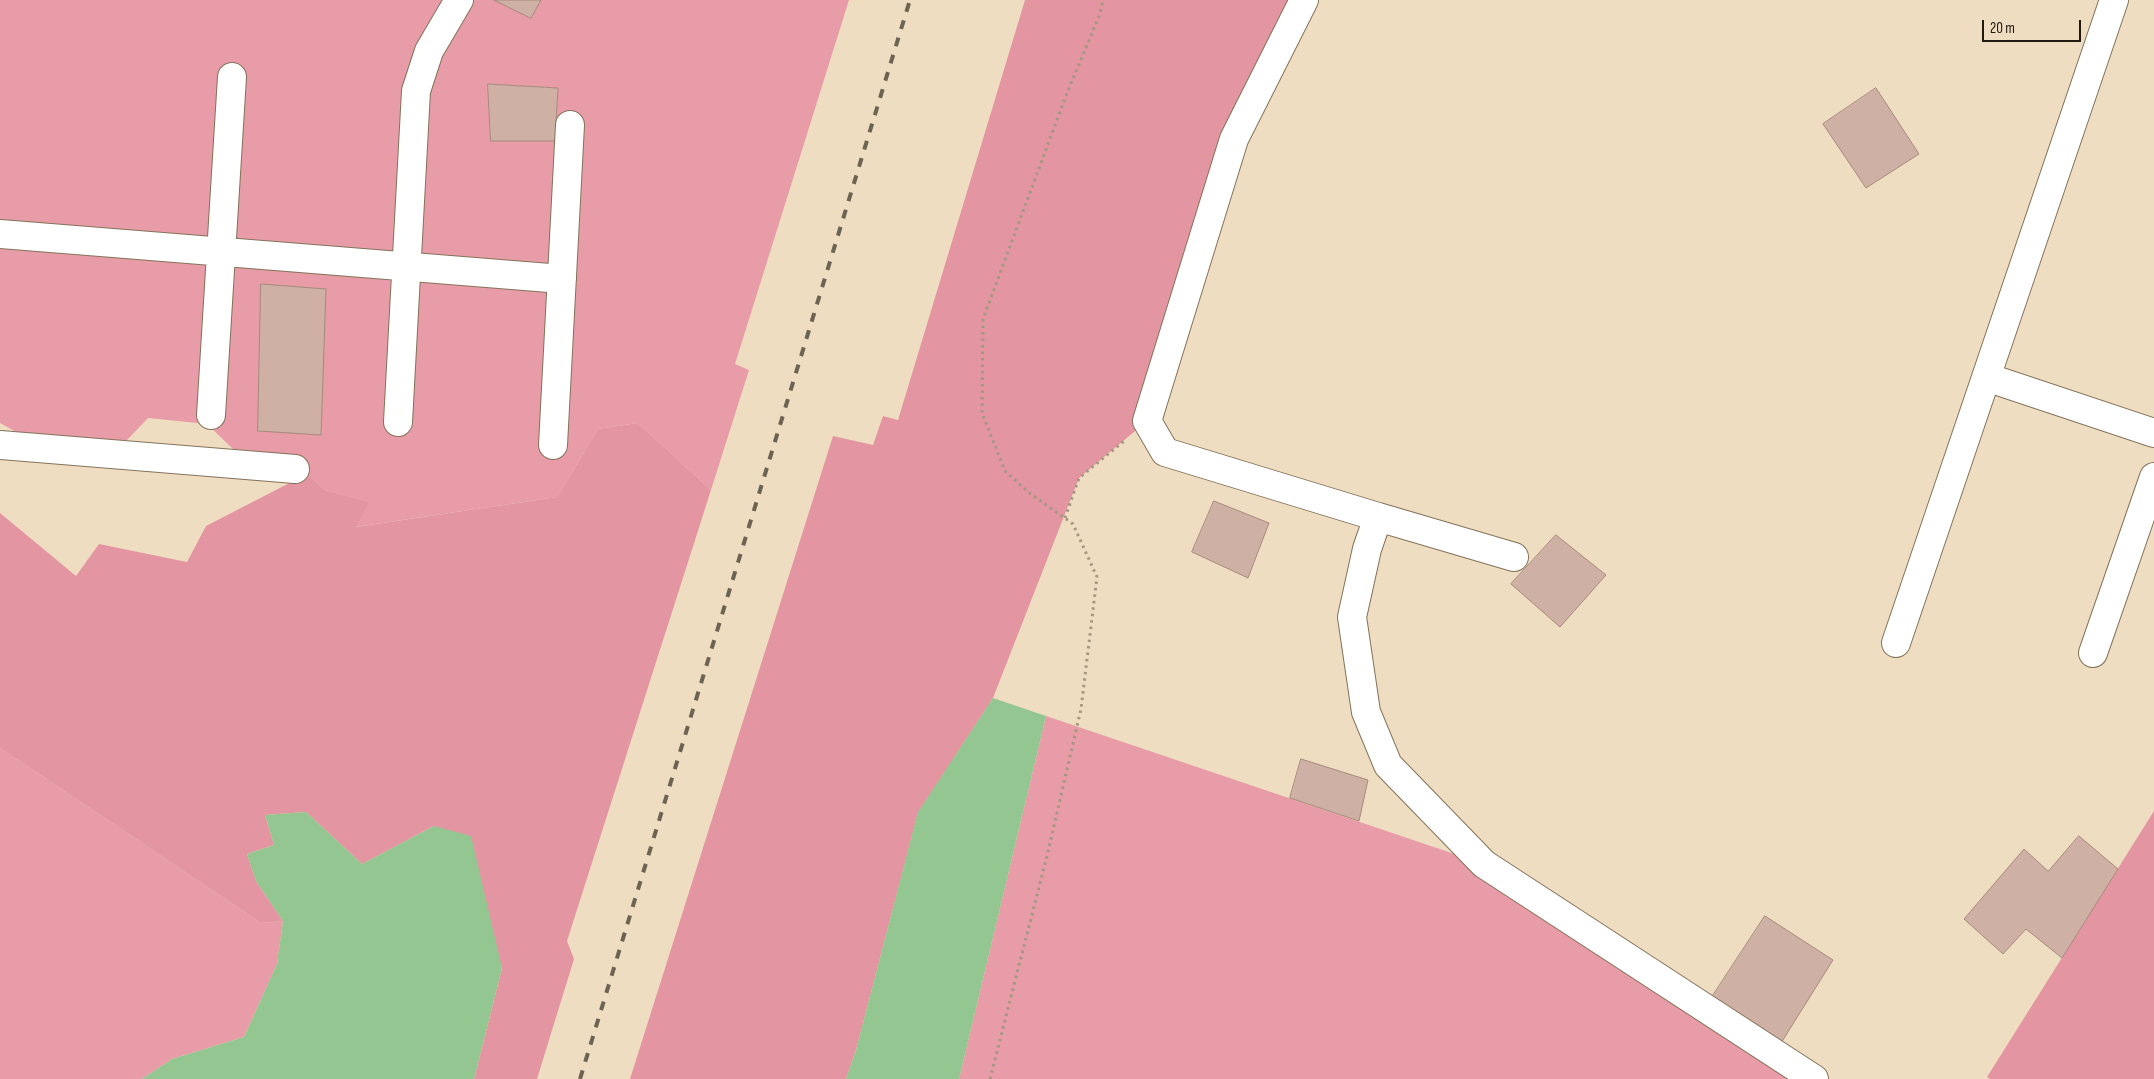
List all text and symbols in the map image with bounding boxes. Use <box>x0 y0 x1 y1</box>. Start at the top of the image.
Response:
scale bar <box>1984 10 2083 42</box>
text: 20 m <box>1990 19 2015 38</box>

